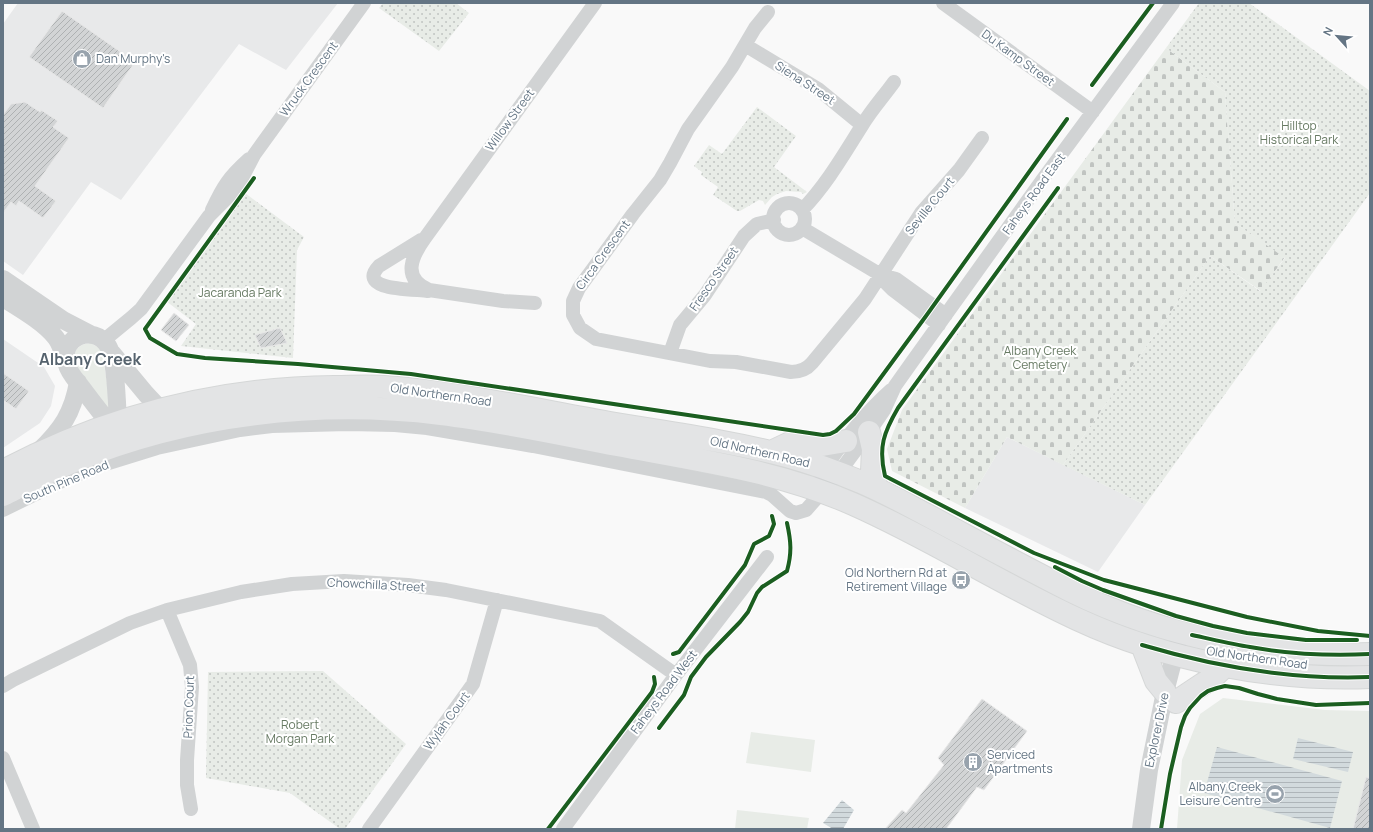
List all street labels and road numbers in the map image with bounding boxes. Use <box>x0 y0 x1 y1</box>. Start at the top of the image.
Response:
street label: Du Kamp Street <box>978 25 1058 90</box>
street label: Wruck Crescent <box>276 38 342 120</box>
street label: Siena Street <box>772 57 839 108</box>
street label: Willow Street <box>481 85 538 154</box>
street label: Faheys Road East <box>998 149 1069 238</box>
street label: Seville Court <box>901 173 958 238</box>
street label: Circa Crescent <box>571 216 634 293</box>
street label: Fresco Street <box>685 243 742 314</box>
street label: Old Northern Road <box>389 379 493 410</box>
street label: Old Northern Road <box>709 432 812 471</box>
street label: South Pine Road <box>21 456 111 507</box>
street label: Chowchilla Street <box>327 573 426 596</box>
street label: Old Northern Road <box>1205 642 1309 673</box>
street label: Faheys Road West <box>626 646 701 737</box>
street label: Prion Court <box>179 675 198 739</box>
street label: Wylah Court <box>420 688 474 753</box>
street label: Explorer Drive <box>1140 691 1173 769</box>

